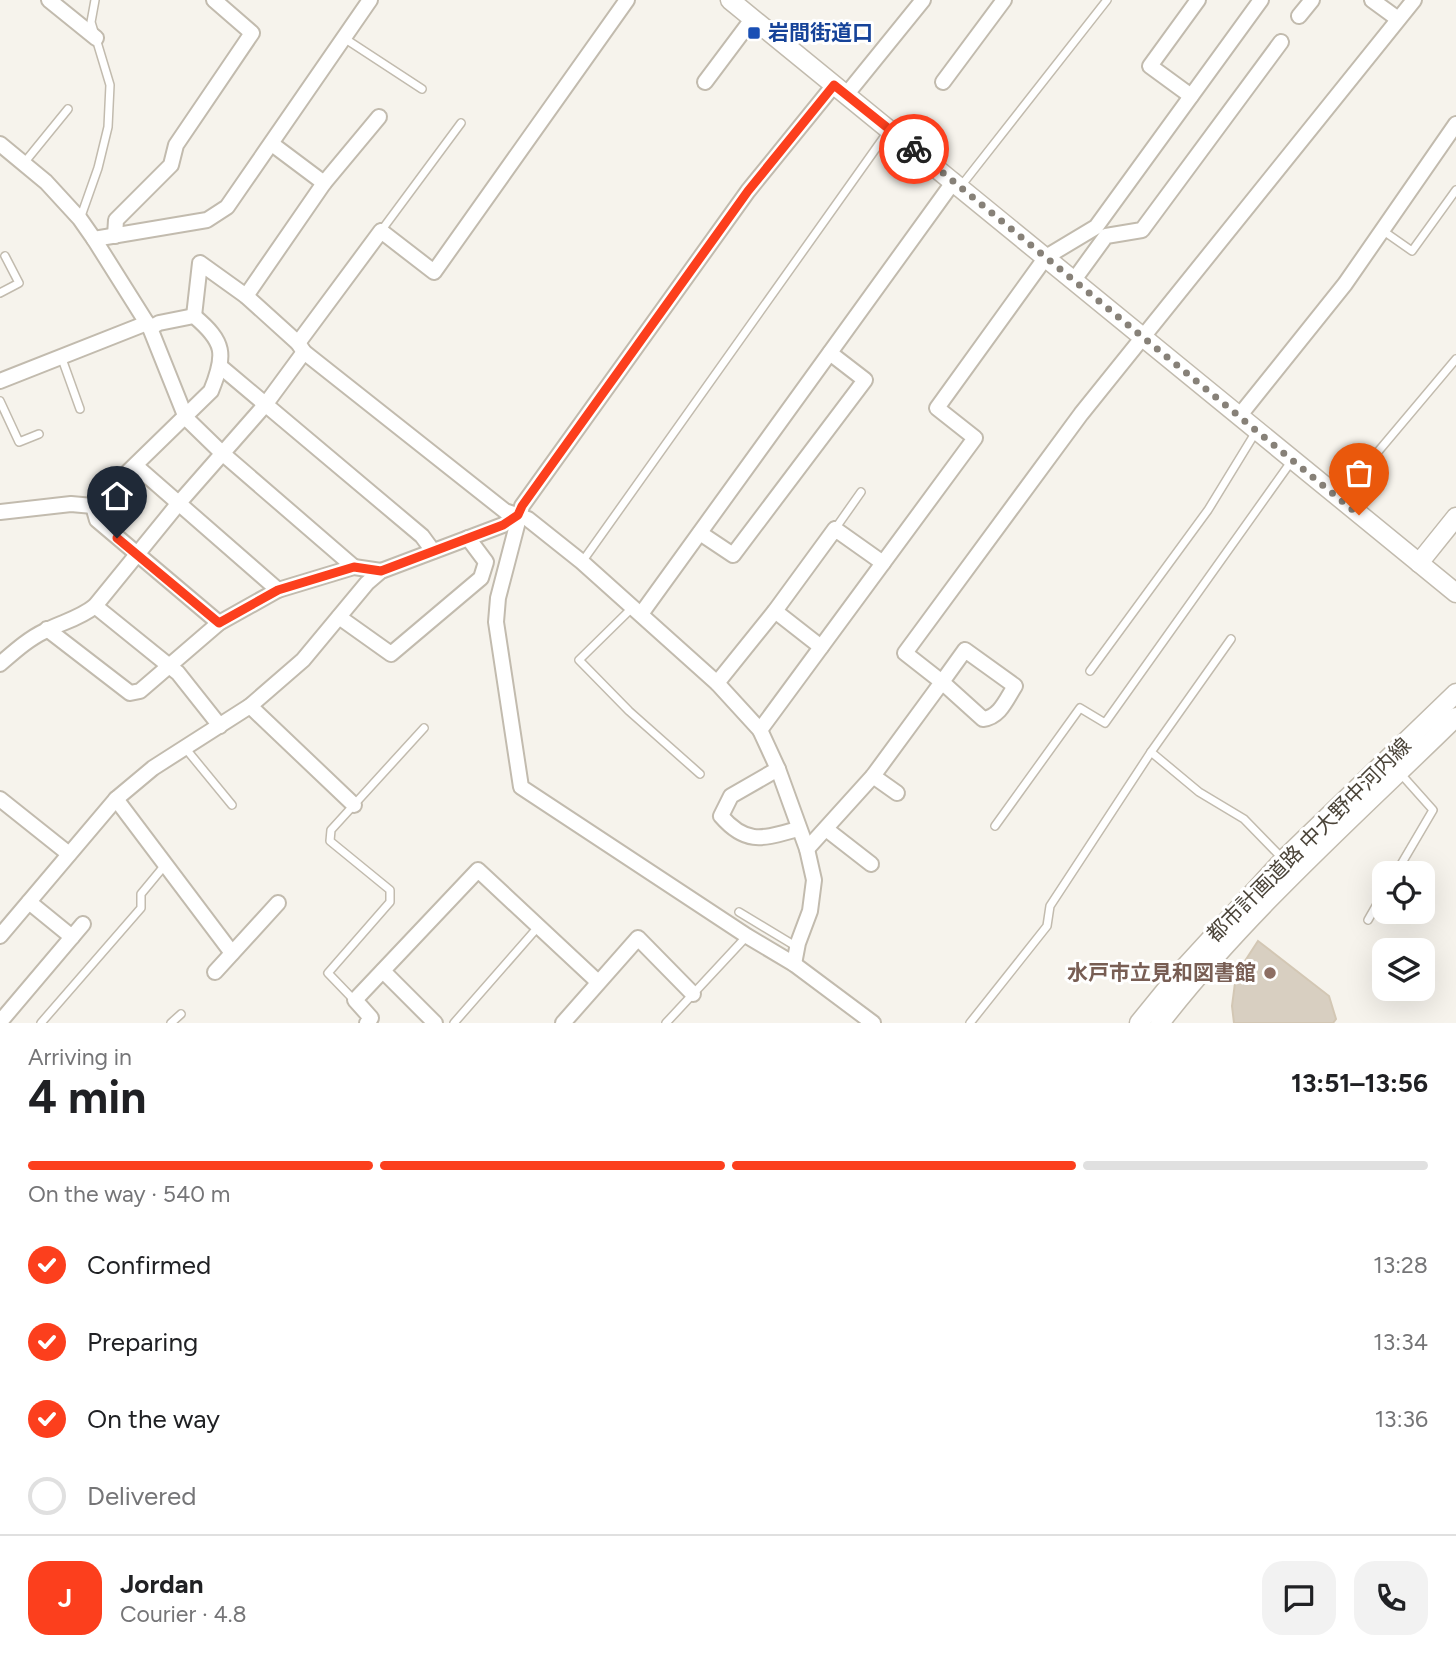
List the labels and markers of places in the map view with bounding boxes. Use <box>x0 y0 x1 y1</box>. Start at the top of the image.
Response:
place label: 岩間街道口 <box>768 20 873 45</box>
marker: 岩間街道口 <box>746 25 762 41</box>
pin <box>1329 443 1389 515</box>
pin <box>87 466 147 538</box>
place label: 水戸市立見和図書館 <box>1067 960 1256 985</box>
marker: 水戸市立見和図書館 <box>1262 965 1278 981</box>

